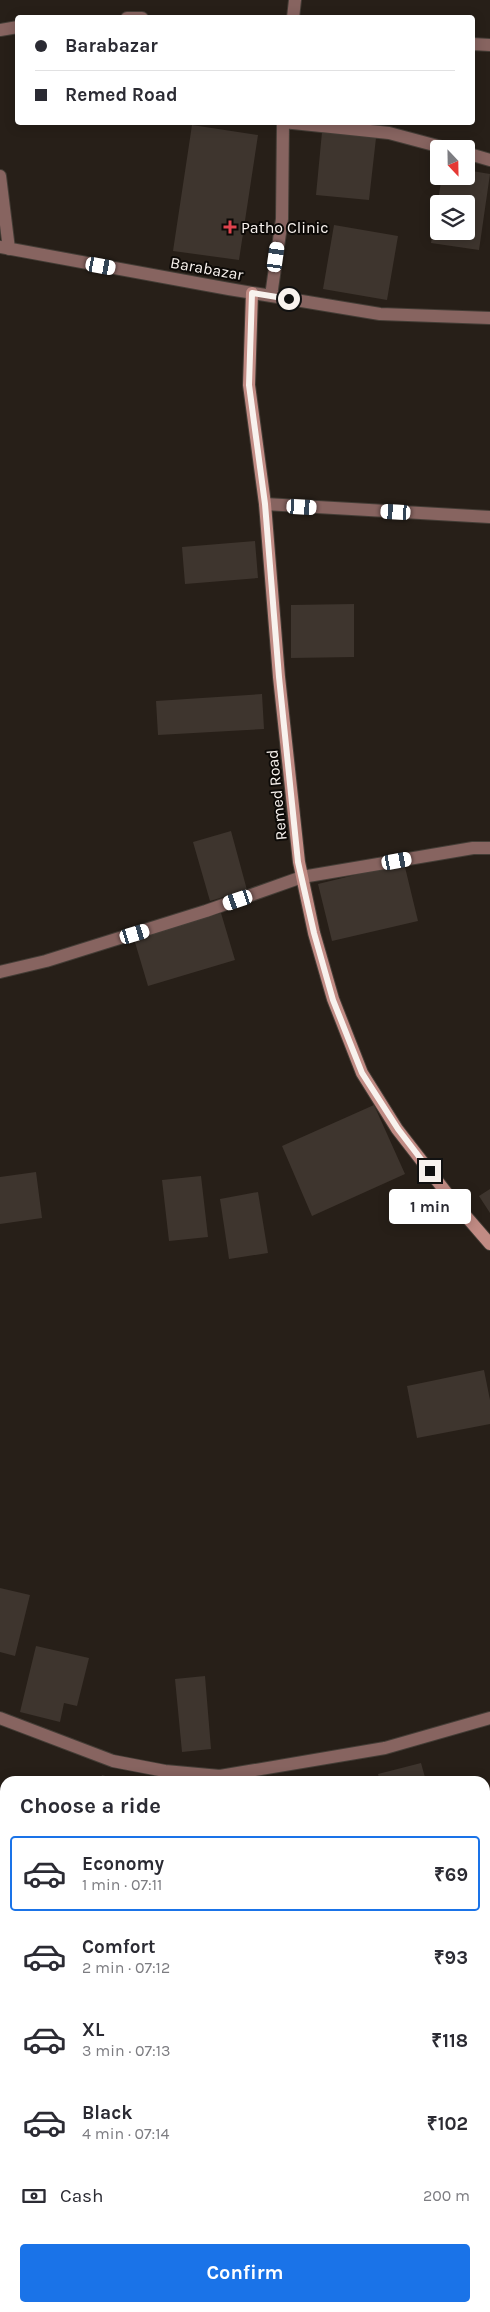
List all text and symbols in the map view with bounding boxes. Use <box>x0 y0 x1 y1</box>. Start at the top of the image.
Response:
text: Barabazar <box>65 35 158 57</box>
text: Remed Road <box>65 84 178 106</box>
north arrow <box>430 140 475 185</box>
map controls <box>430 140 475 240</box>
button: layers <box>430 195 475 240</box>
place label: Patho Clinic <box>241 218 329 237</box>
marker: Patho Clinic <box>223 220 237 234</box>
car <box>266 241 285 273</box>
street label: Barabazar <box>169 253 245 284</box>
car <box>84 256 117 276</box>
route start <box>278 288 300 310</box>
car <box>286 499 317 515</box>
car <box>380 504 411 520</box>
street label: Remed Road <box>262 749 291 841</box>
car <box>380 851 413 871</box>
car <box>221 888 254 912</box>
car <box>118 922 151 946</box>
route end <box>419 1160 441 1182</box>
callout: 1 min <box>389 1188 471 1224</box>
text: 1 min <box>410 1197 450 1216</box>
text: Choose a ride <box>20 1793 161 1819</box>
icon: car <box>22 1851 67 1896</box>
text: Economy <box>82 1853 164 1875</box>
text: ₹69 <box>434 1864 468 1886</box>
text: 1 min · 07:11 <box>82 1875 162 1894</box>
icon: car <box>22 1934 67 1979</box>
text: Comfort <box>82 1936 156 1958</box>
text: ₹93 <box>434 1947 468 1969</box>
text: 2 min · 07:12 <box>82 1958 170 1977</box>
icon: car <box>22 2017 67 2062</box>
text: XL <box>82 2019 104 2041</box>
text: ₹118 <box>431 2030 468 2052</box>
text: 3 min · 07:13 <box>82 2041 171 2060</box>
icon: car <box>22 2100 67 2145</box>
text: Black <box>82 2102 133 2124</box>
text: ₹102 <box>427 2113 468 2135</box>
text: 4 min · 07:14 <box>82 2124 170 2143</box>
icon: cash <box>20 2182 48 2210</box>
text: Cash <box>60 2185 104 2207</box>
text: 200 m <box>423 2186 470 2205</box>
button: Confirm <box>20 2244 470 2302</box>

